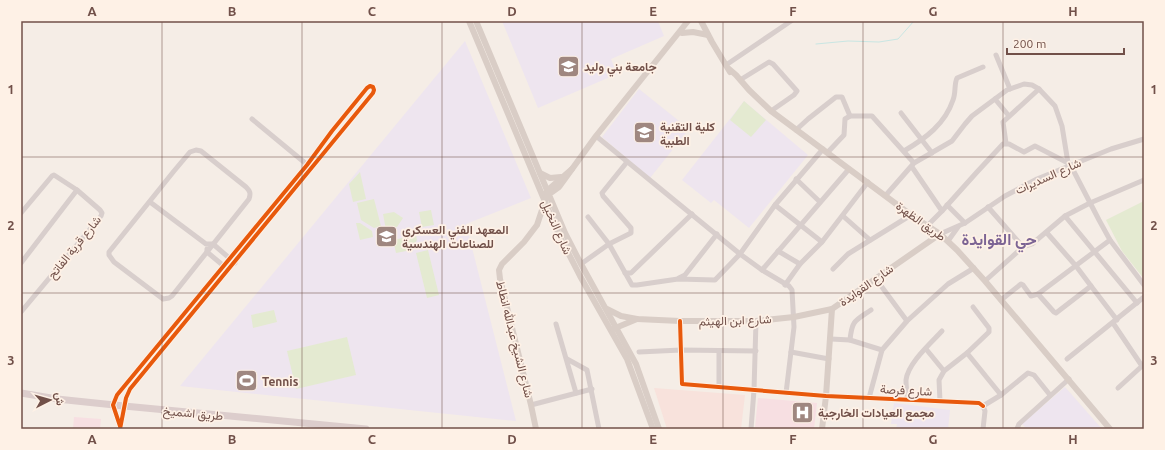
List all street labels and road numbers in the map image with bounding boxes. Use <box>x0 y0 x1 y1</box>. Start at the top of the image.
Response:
street label: شارع السديرات <box>1013 156 1084 199</box>
street label: شارع النخيل <box>536 198 575 257</box>
street label: طريق الظهرة <box>893 199 948 245</box>
street label: شارع قرية الفاتح <box>45 213 106 283</box>
street label: شارع القوايدة <box>836 262 897 311</box>
street label: شارع الشيخ عبدالله انطاط <box>491 279 536 400</box>
street label: شارع ابن الهيثم <box>698 312 772 331</box>
street label: شارع فرصة <box>879 382 932 401</box>
street label: طريق اشميخ <box>162 404 224 425</box>

